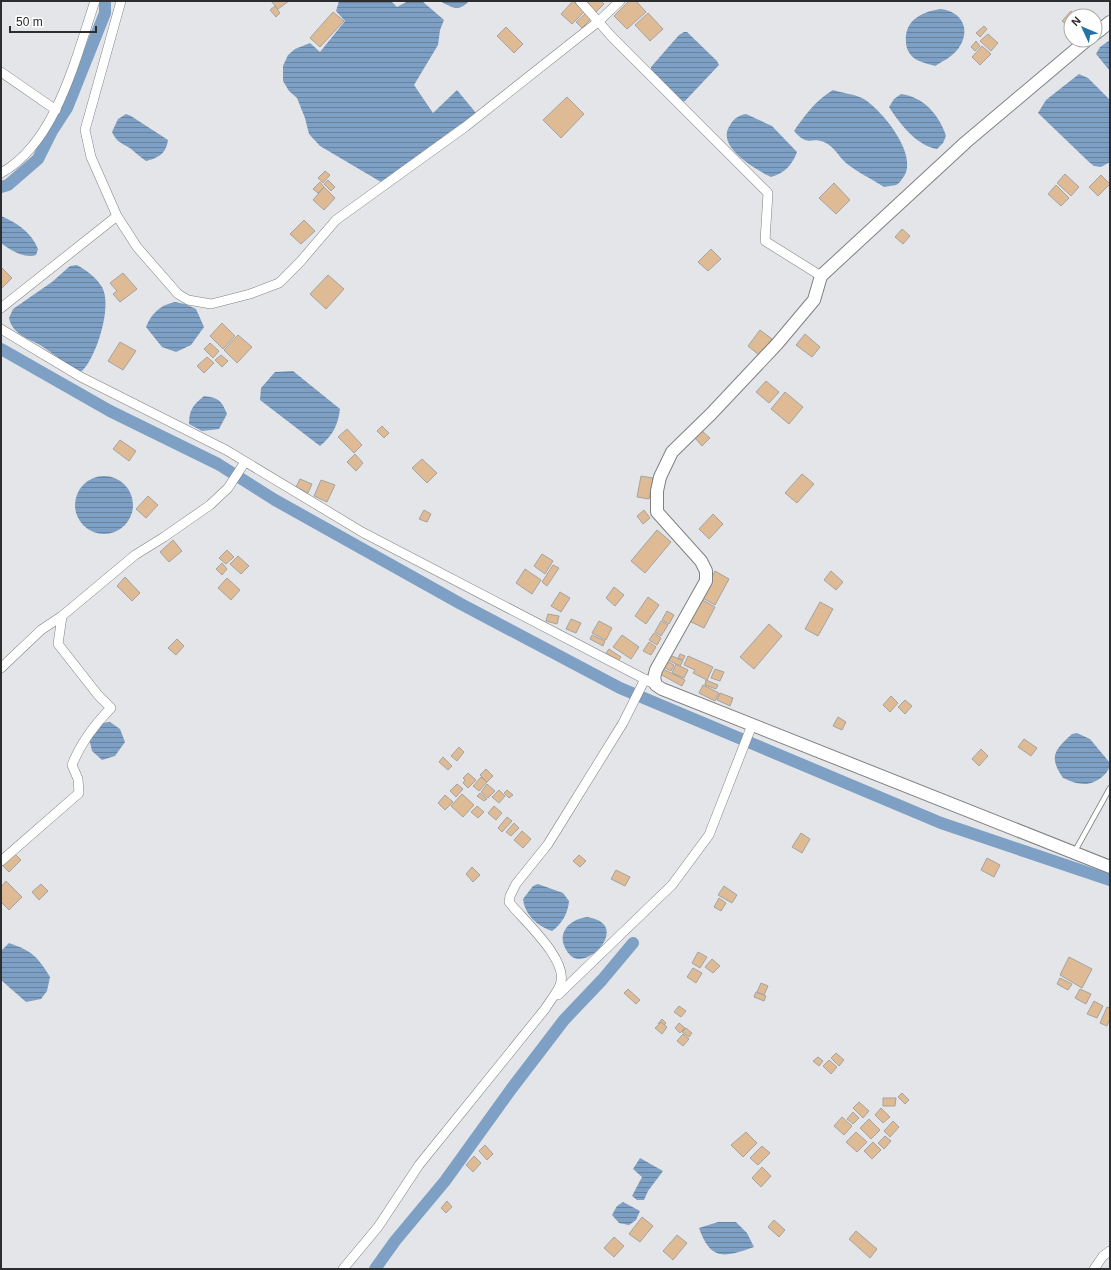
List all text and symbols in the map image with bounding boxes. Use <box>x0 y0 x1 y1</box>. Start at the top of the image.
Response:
scale bar <box>10 8 96 34</box>
north arrow <box>1063 8 1103 48</box>
text: N <box>1069 14 1083 28</box>
text: 50 m <box>16 15 43 29</box>

